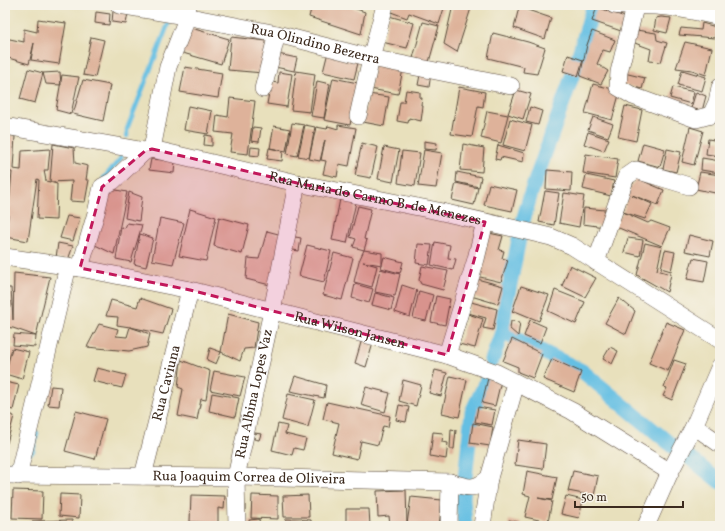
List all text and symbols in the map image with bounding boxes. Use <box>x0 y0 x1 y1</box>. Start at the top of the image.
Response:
street label: Rua Olindino Bezerra <box>249 19 381 69</box>
street label: Rua Maria do Carmo B. de Menezes <box>267 167 483 230</box>
street label: Rua Wilson Jansen <box>292 307 408 354</box>
street label: Rua Albina Lopes Vaz <box>231 327 277 461</box>
street label: Rua Caviuna <box>148 343 185 423</box>
street label: Rua Joaquim Correa de Oliveira <box>152 467 346 489</box>
scale bar <box>575 483 683 509</box>
text: 50 m <box>581 490 607 506</box>

